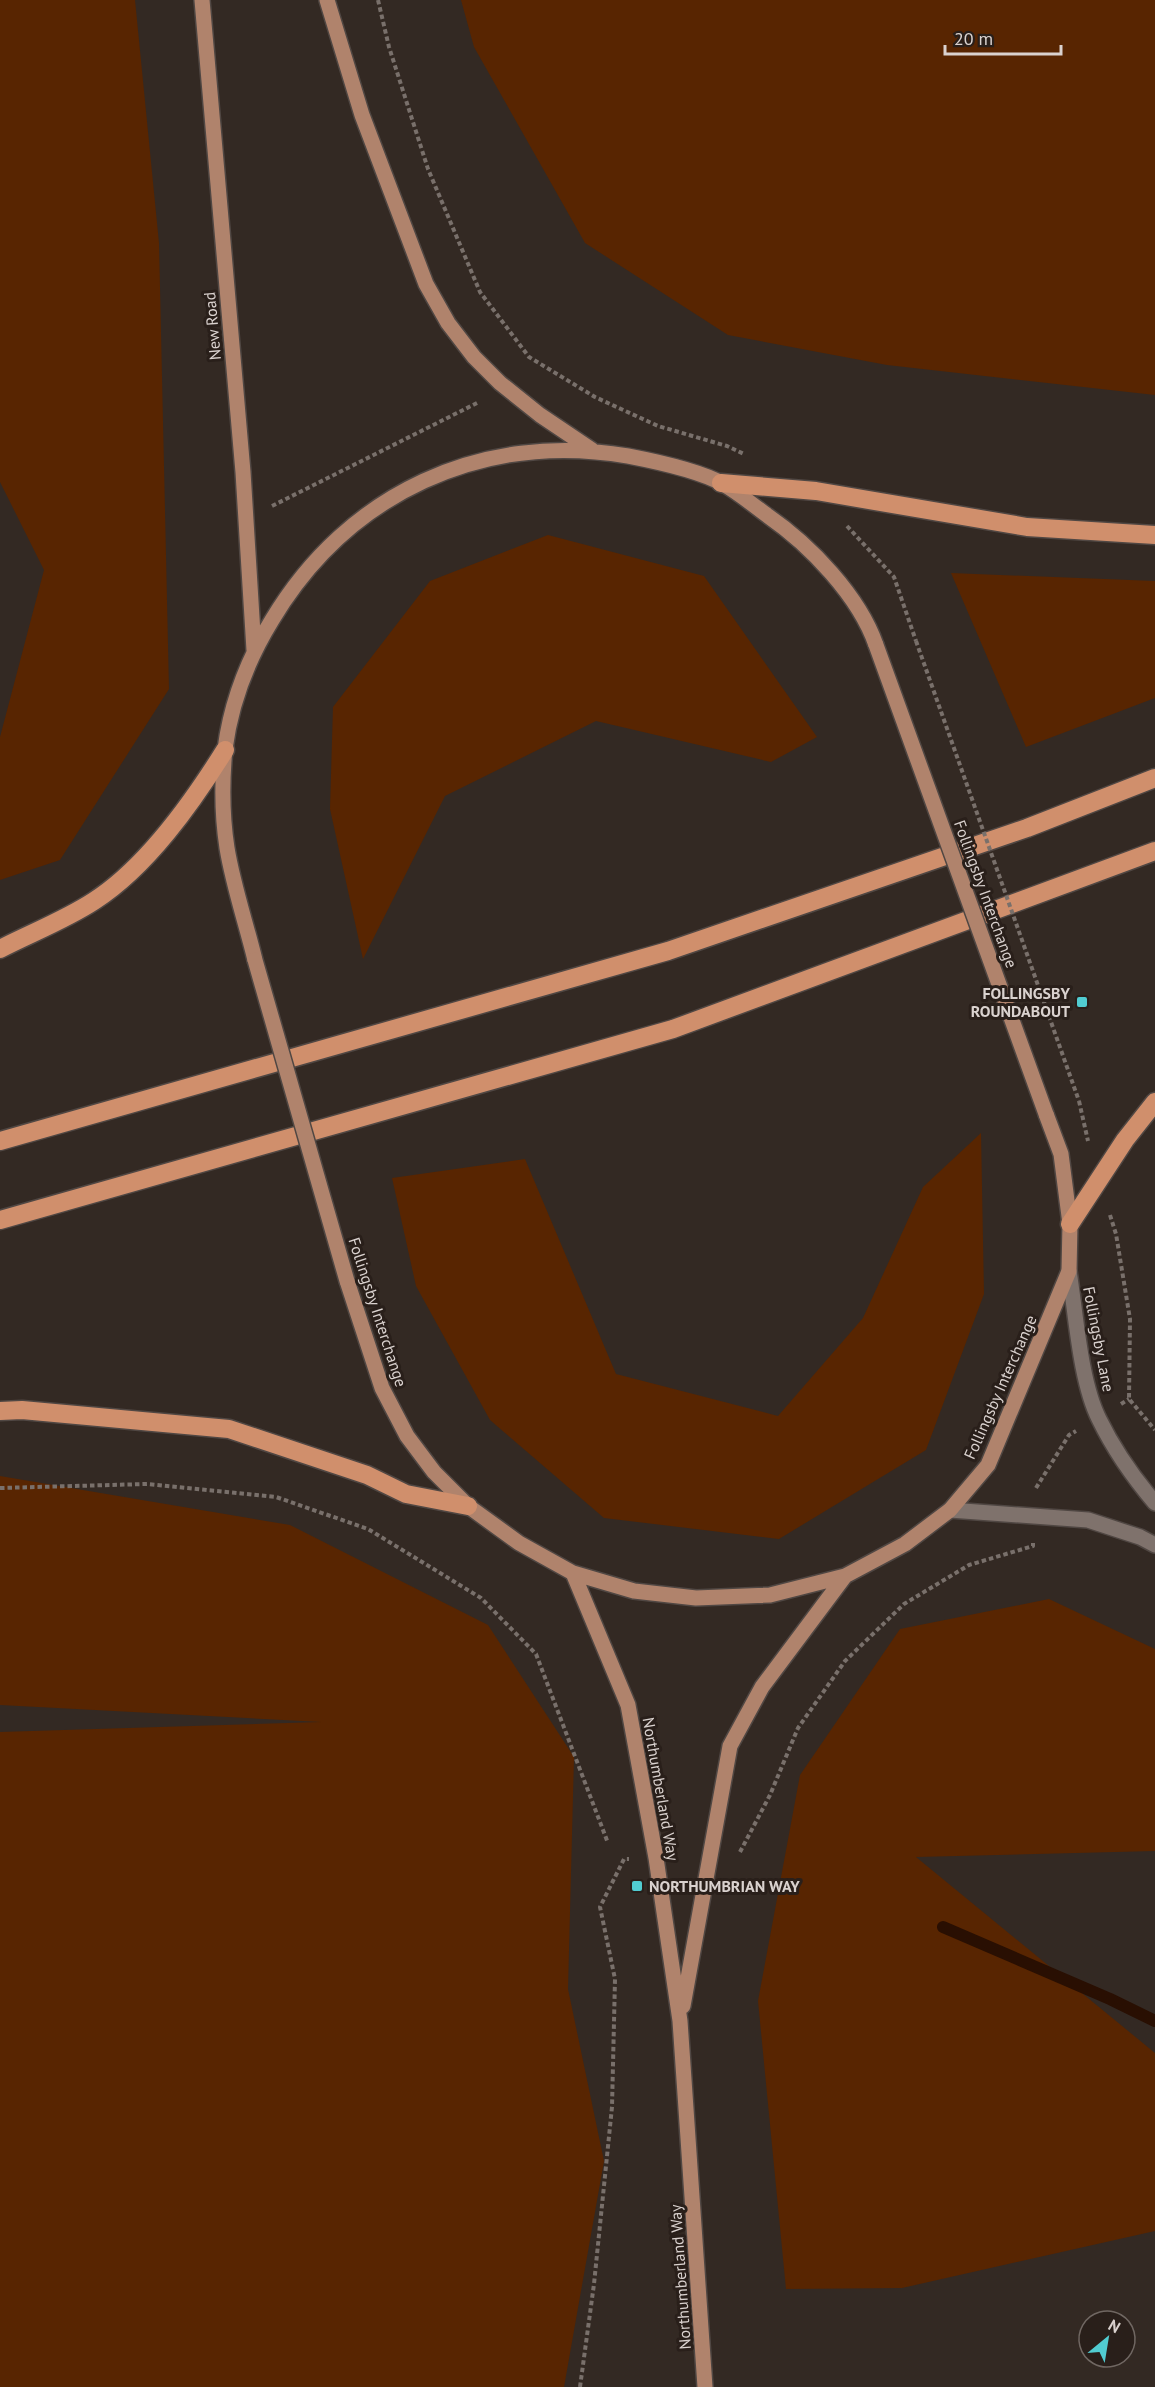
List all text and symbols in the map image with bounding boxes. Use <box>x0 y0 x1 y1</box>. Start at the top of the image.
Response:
scale bar <box>945 18 1060 56</box>
text: 20 m <box>954 27 993 50</box>
street label: New Road <box>199 291 225 361</box>
street label: Follingsby Interchange <box>950 817 1022 971</box>
place label: FOLLINGSBY ROUNDABOUT <box>971 983 1071 1021</box>
marker: FOLLINGSBY ROUNDABOUT <box>1075 995 1089 1009</box>
street label: Follingsby Interchange <box>344 1235 412 1389</box>
street label: Follingsby Lane <box>1079 1285 1119 1393</box>
street label: Follingsby Interchange <box>959 1312 1041 1462</box>
street label: Northumberland Way <box>639 1716 684 1863</box>
place label: NORTHUMBRIAN WAY <box>649 1876 800 1896</box>
marker: NORTHUMBRIAN WAY <box>630 1879 644 1893</box>
street label: Northumberland Way <box>665 2203 695 2350</box>
north arrow <box>1077 2309 1137 2369</box>
text: N <box>1105 2315 1124 2337</box>

